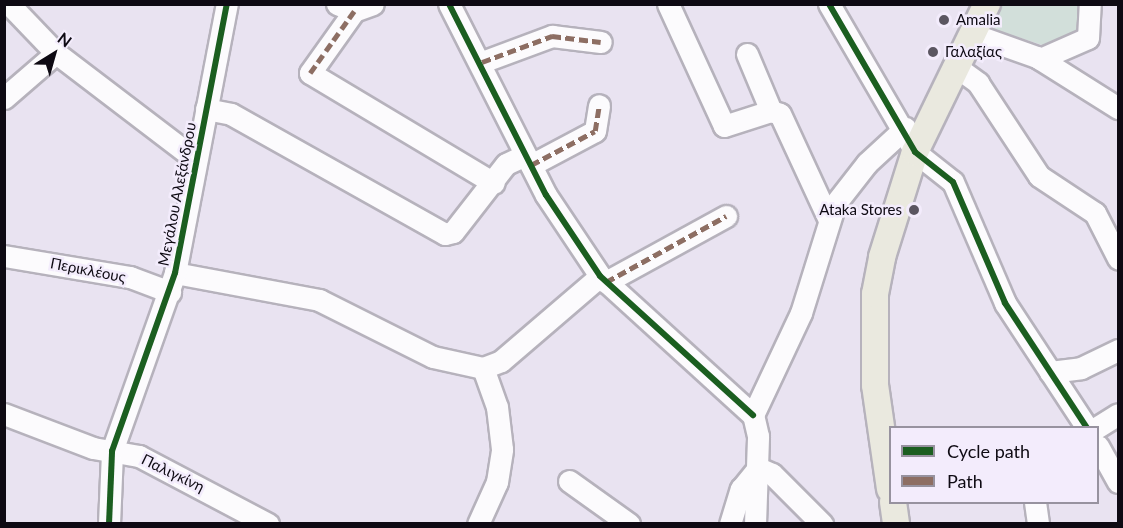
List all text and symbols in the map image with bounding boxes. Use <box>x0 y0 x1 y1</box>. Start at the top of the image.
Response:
place label: Amalia <box>956 11 1001 29</box>
marker: Amalia <box>937 13 951 27</box>
north arrow <box>24 24 84 84</box>
text: N <box>54 28 76 51</box>
place label: Γαλαξίας <box>945 43 1002 61</box>
marker: Γαλαξίας <box>926 45 940 59</box>
street label: Μεγάλου Αλεξάνδρου <box>154 120 200 268</box>
place label: Ataka Stores <box>819 201 902 219</box>
marker: Ataka Stores <box>907 203 921 217</box>
street label: Περικλέους <box>49 254 127 286</box>
legend <box>889 426 1099 504</box>
text: Cycle path <box>947 440 1030 462</box>
street label: Παλιγκίνη <box>139 450 207 496</box>
text: Path <box>947 470 983 492</box>

